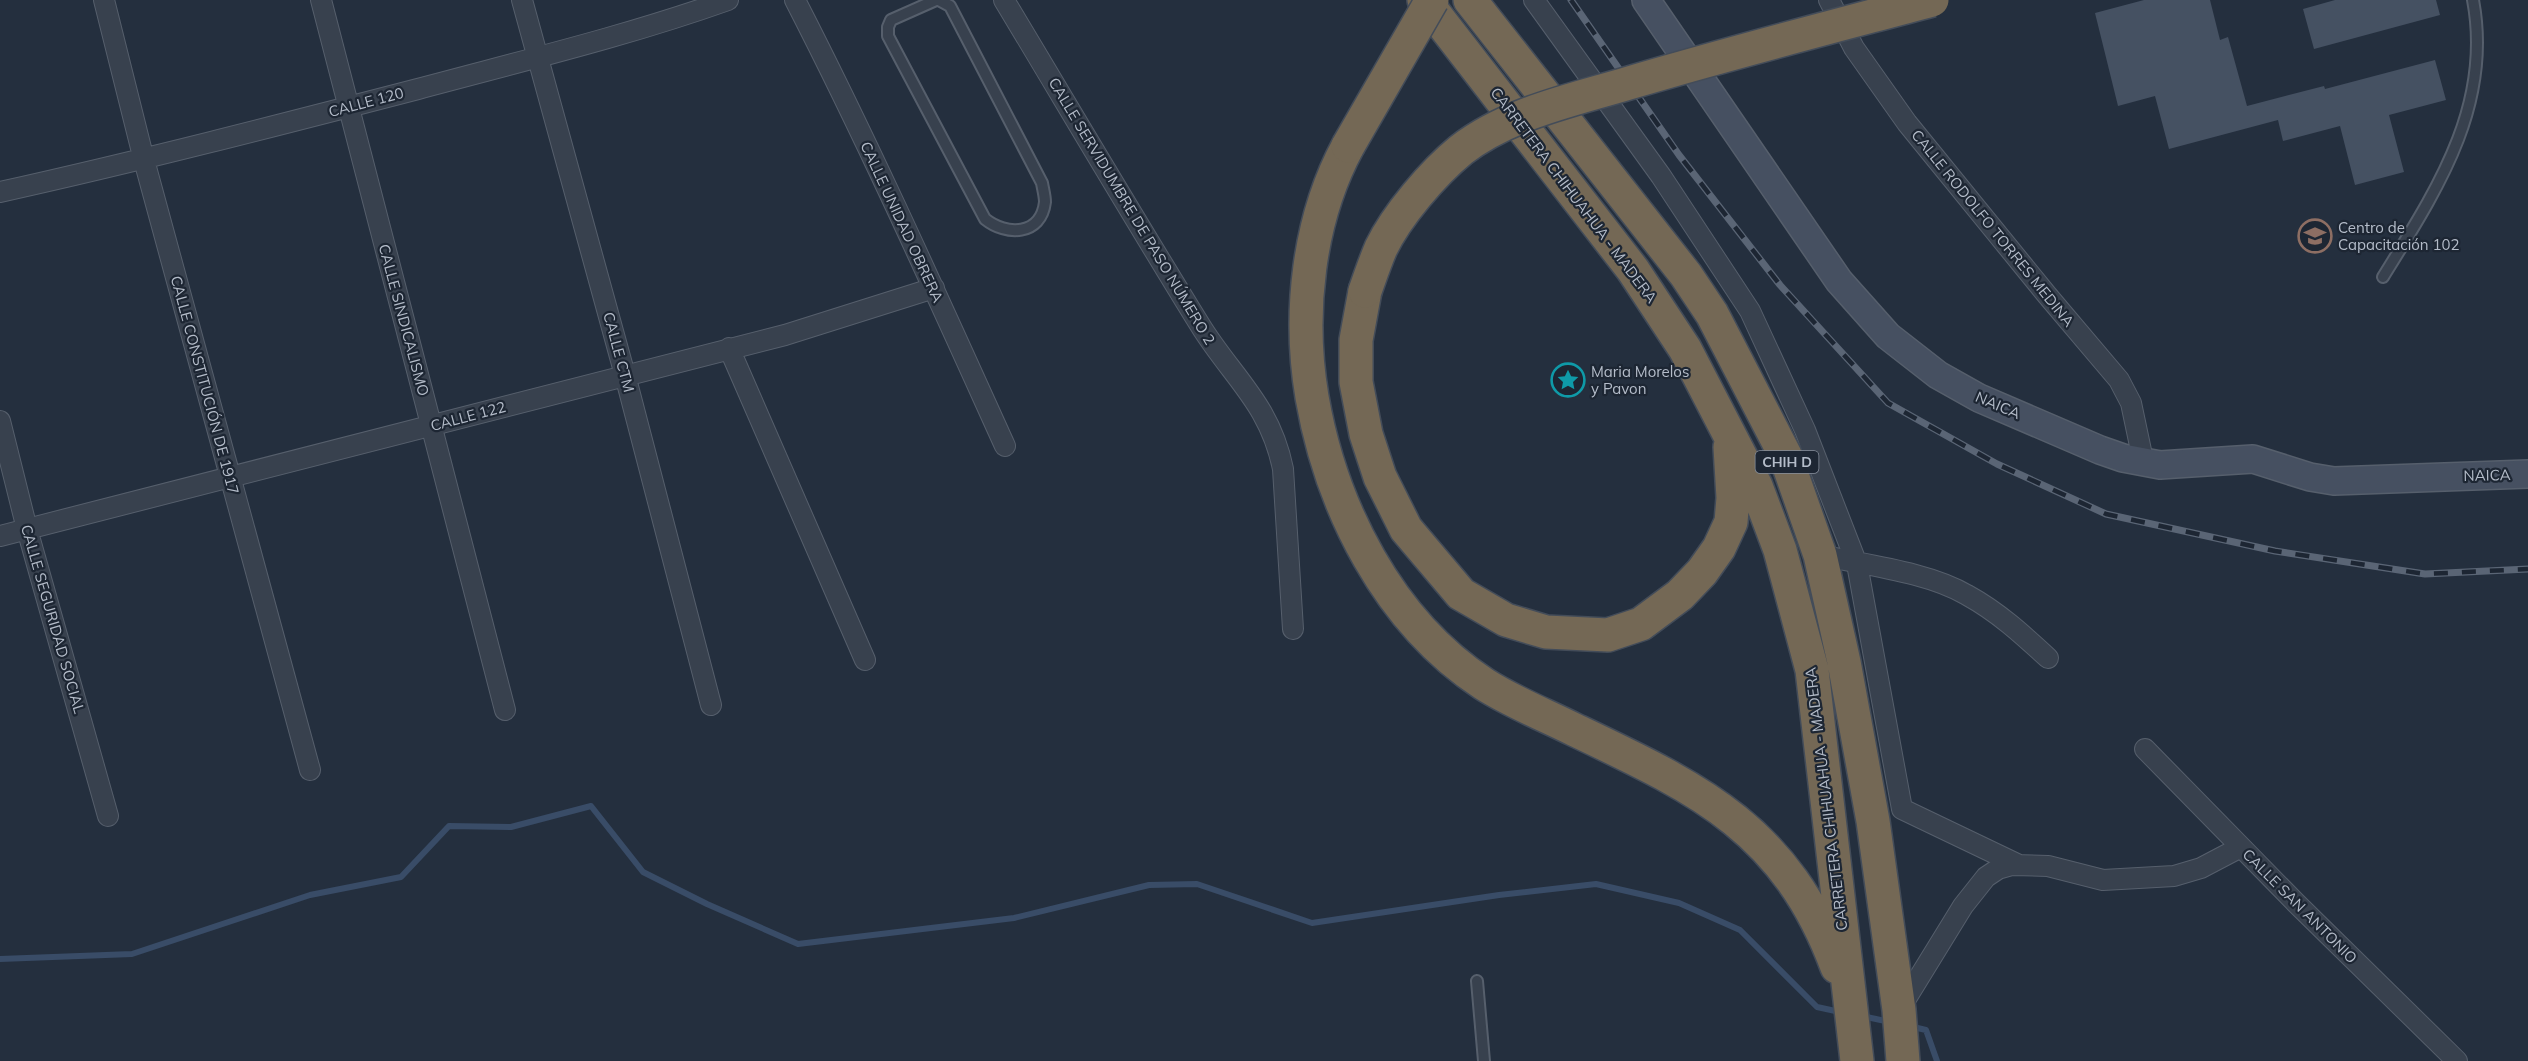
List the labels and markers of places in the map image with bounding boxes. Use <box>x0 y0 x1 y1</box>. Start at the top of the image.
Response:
school or university icon: Centro de Capacitación 102 <box>2297 218 2333 254</box>
place label: Centro de Capacitación 102 <box>2338 218 2460 254</box>
place icon: Maria Morelos y Pavon <box>1550 362 1586 398</box>
place label: Maria Morelos y Pavon <box>1591 362 1689 398</box>

